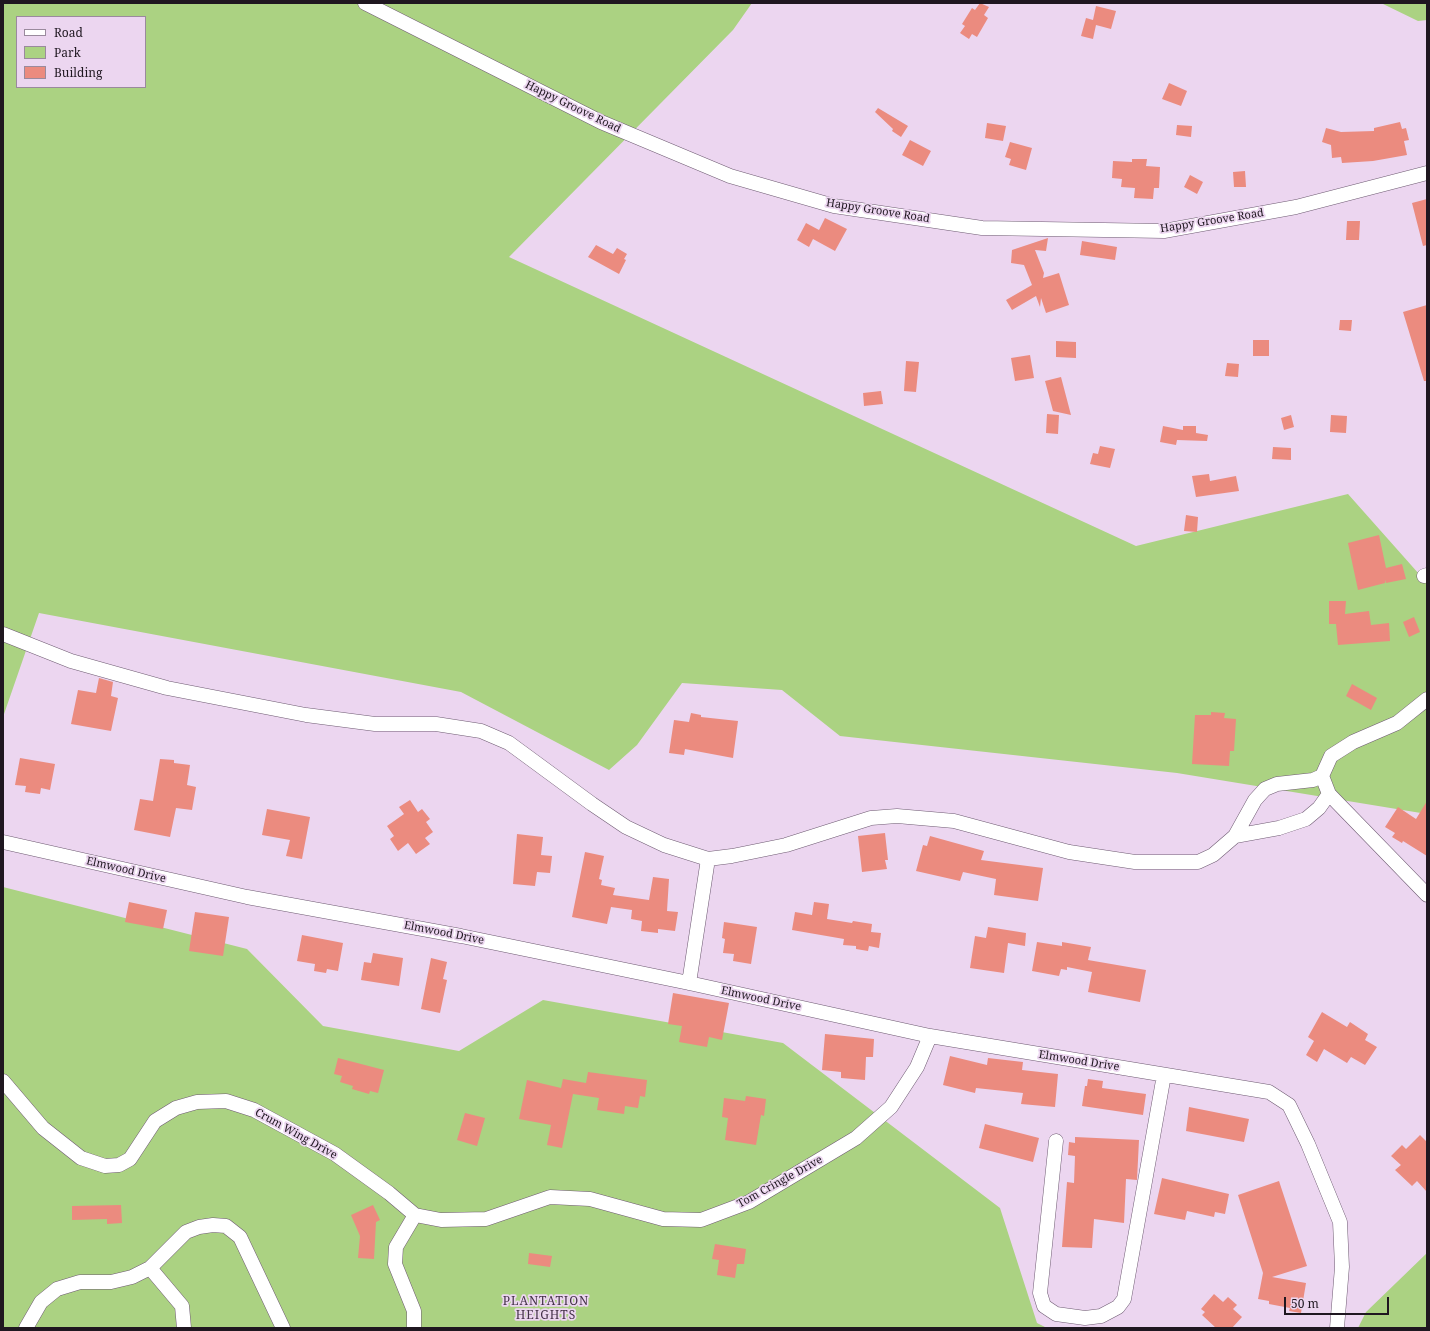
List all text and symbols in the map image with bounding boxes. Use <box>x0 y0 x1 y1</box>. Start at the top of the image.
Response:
legend <box>16 16 146 88</box>
text: Road <box>54 24 83 41</box>
text: Park <box>54 44 81 61</box>
text: Building <box>54 64 102 81</box>
street label: Happy Groove Road <box>523 78 623 136</box>
street label: Happy Groove Road <box>825 196 931 226</box>
street label: Happy Groove Road <box>1159 206 1265 236</box>
street label: Elmwood Drive <box>85 854 167 886</box>
street label: Elmwood Drive <box>403 919 485 947</box>
street label: Elmwood Drive <box>720 984 802 1014</box>
street label: Elmwood Drive <box>1038 1048 1120 1074</box>
street label: Crum Wing Drive <box>253 1106 339 1162</box>
street label: Tom Cringle Drive <box>735 1153 825 1211</box>
scale bar <box>1286 1289 1391 1315</box>
district label: PLANTATION HEIGHTS <box>503 1295 589 1323</box>
text: 50 m <box>1291 1295 1319 1312</box>

